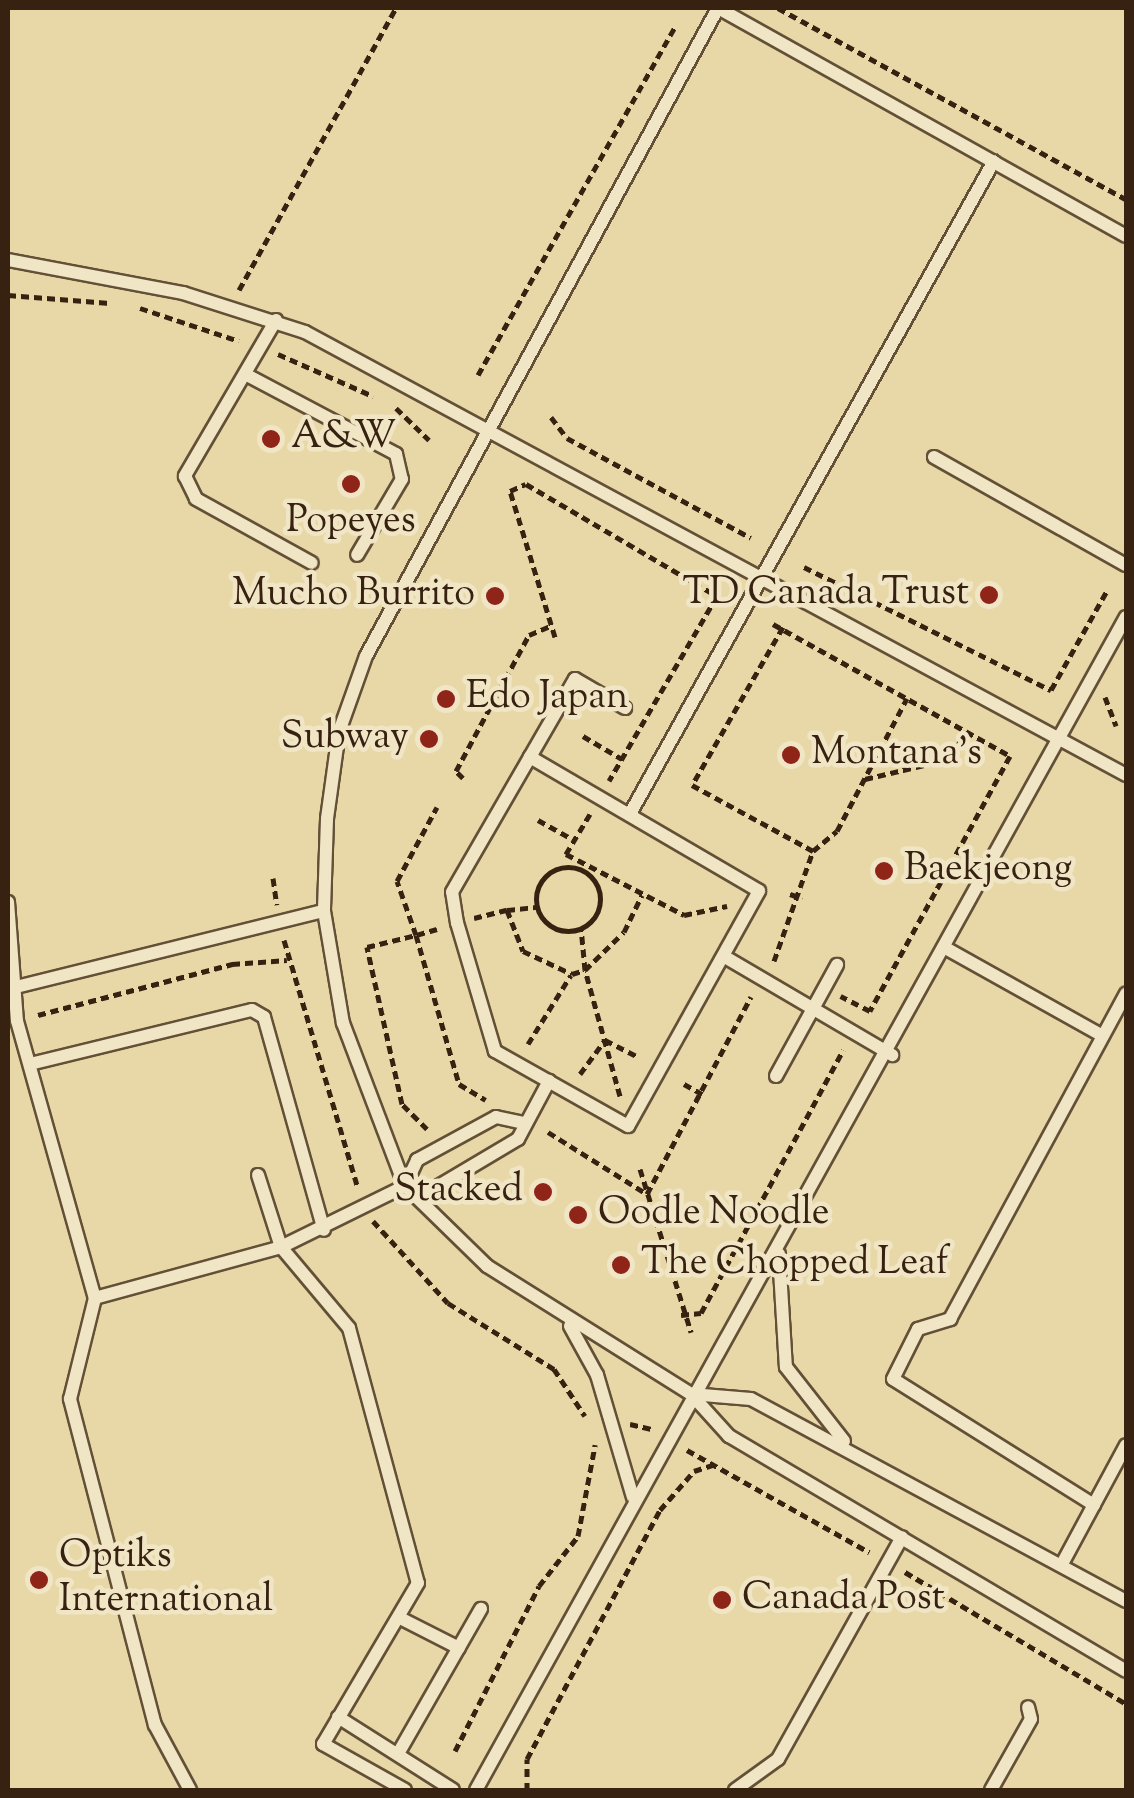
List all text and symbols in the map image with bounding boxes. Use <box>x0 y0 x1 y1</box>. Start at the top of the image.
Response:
place label: A&W <box>291 416 396 462</box>
marker: A&W <box>260 428 282 450</box>
marker: Popeyes <box>340 473 362 495</box>
place label: Popeyes <box>286 500 416 546</box>
place label: TD Canada Trust <box>683 572 969 618</box>
place label: Mucho Burrito <box>232 573 475 619</box>
marker: TD Canada Trust <box>978 584 1000 606</box>
marker: Mucho Burrito <box>484 585 506 607</box>
place label: Edo Japan <box>466 676 628 722</box>
marker: Edo Japan <box>435 688 457 710</box>
place label: Subway <box>281 716 409 762</box>
marker: Subway <box>418 728 440 750</box>
place label: Montana's <box>811 732 982 778</box>
marker: Montana's <box>780 744 802 766</box>
place label: Baekjeong <box>904 848 1072 894</box>
marker: Baekjeong <box>873 860 895 882</box>
place label: Stacked <box>394 1169 523 1215</box>
marker: Stacked <box>532 1181 554 1203</box>
place label: Oodle Noodle <box>598 1192 829 1238</box>
marker: Oodle Noodle <box>567 1204 589 1226</box>
place label: The Chopped Leaf <box>641 1242 949 1288</box>
marker: The Chopped Leaf <box>610 1254 632 1276</box>
place label: Optiks International <box>59 1535 273 1625</box>
marker: Optiks International <box>28 1569 50 1591</box>
place label: Canada Post <box>742 1577 945 1623</box>
marker: Canada Post <box>711 1589 733 1611</box>

